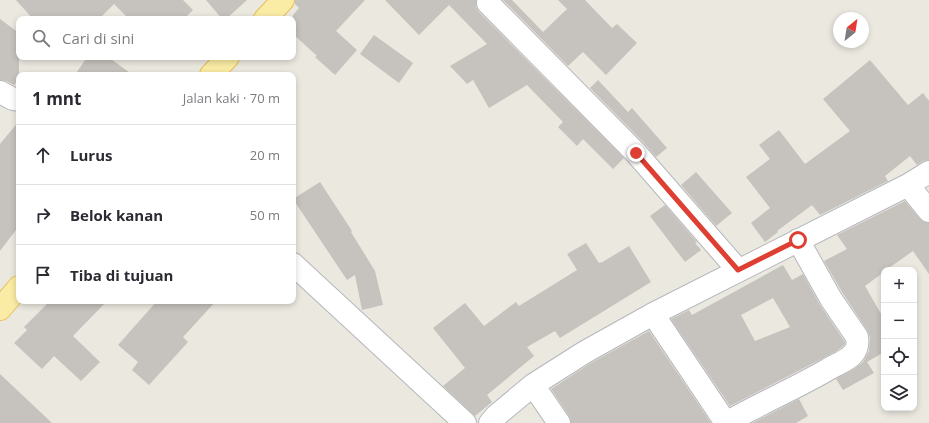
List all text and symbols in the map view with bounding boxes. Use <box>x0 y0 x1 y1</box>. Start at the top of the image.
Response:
north arrow <box>833 12 869 48</box>
search box <box>16 16 296 60</box>
icon: search <box>30 27 52 49</box>
text: Cari di sini <box>62 28 134 48</box>
text: 1 mnt <box>32 87 81 110</box>
text: Jalan kaki · 70 m <box>183 89 280 107</box>
icon: ahead <box>32 144 54 166</box>
route end <box>627 144 645 162</box>
text: Lurus <box>70 145 112 165</box>
text: 20 m <box>250 146 280 164</box>
icon: right <box>32 204 54 226</box>
text: Belok kanan <box>70 205 163 225</box>
text: 50 m <box>250 206 280 224</box>
route start <box>789 231 807 249</box>
icon: arrive <box>32 264 54 286</box>
text: Tiba di tujuan <box>70 265 173 285</box>
map controls <box>881 267 917 411</box>
button: + <box>881 267 917 303</box>
button: − <box>881 303 917 339</box>
button: locate <box>881 339 917 375</box>
button: layers <box>881 375 917 411</box>

